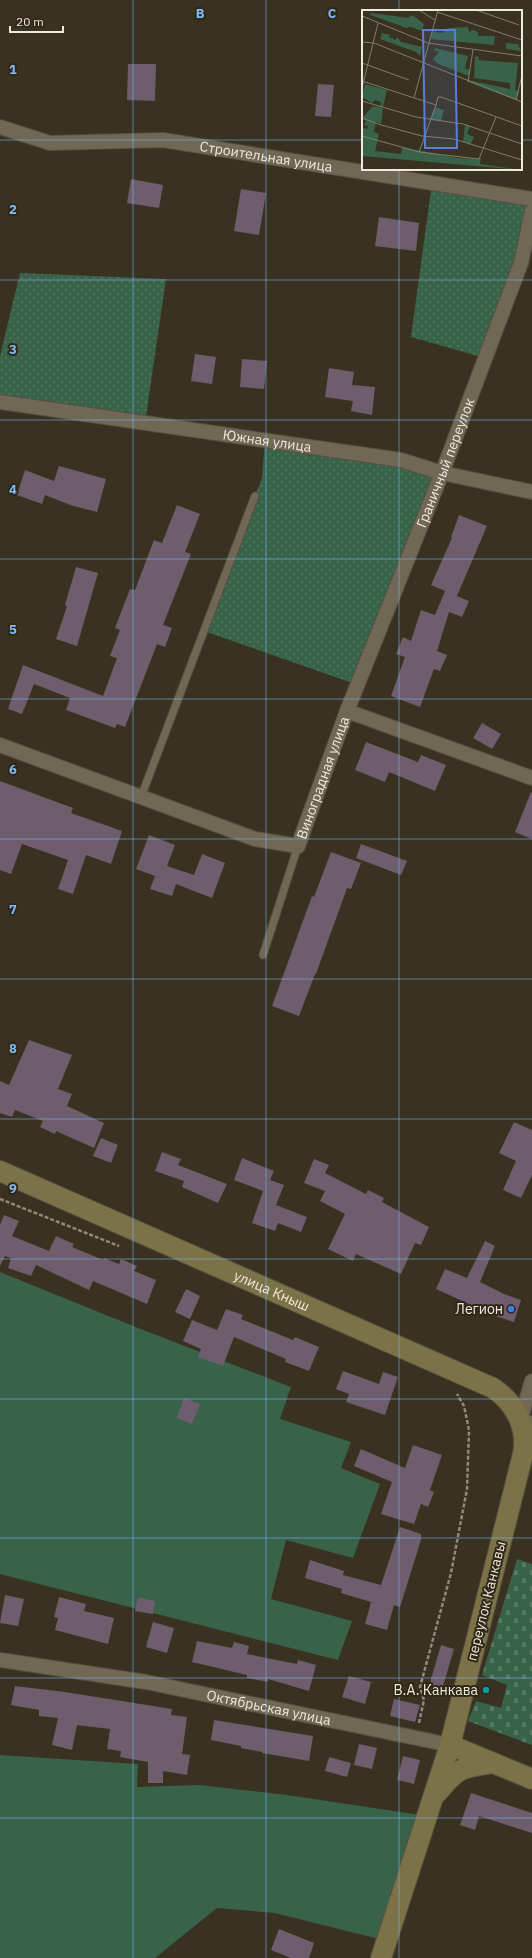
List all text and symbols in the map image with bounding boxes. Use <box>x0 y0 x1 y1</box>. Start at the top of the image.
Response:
text: B <box>196 5 205 22</box>
text: C <box>328 5 337 22</box>
scale bar <box>10 8 63 34</box>
inset map <box>362 10 522 170</box>
text: 20 m <box>16 14 44 29</box>
text: 1 <box>9 61 17 78</box>
street label: Строительная улица <box>198 137 334 176</box>
text: 2 <box>9 201 17 218</box>
text: 3 <box>9 341 17 358</box>
street label: Граничный переулок <box>412 395 479 530</box>
street label: Южная улица <box>222 425 313 456</box>
text: 4 <box>9 481 17 498</box>
text: 5 <box>9 621 17 638</box>
street label: Виноградная улица <box>292 713 353 841</box>
text: 6 <box>9 761 17 778</box>
text: 7 <box>9 901 17 918</box>
text: 8 <box>9 1040 17 1057</box>
text: 9 <box>9 1180 17 1197</box>
street label: улица Кныш <box>231 1266 312 1315</box>
place label: Легион <box>455 1300 503 1318</box>
marker: Легион <box>506 1304 516 1314</box>
street label: переулок Канкавы <box>462 1539 510 1663</box>
place label: В.А. Канкава <box>394 1681 479 1699</box>
marker: В.А. Канкава <box>481 1685 491 1695</box>
street label: Октябрьская улица <box>205 1686 333 1729</box>

